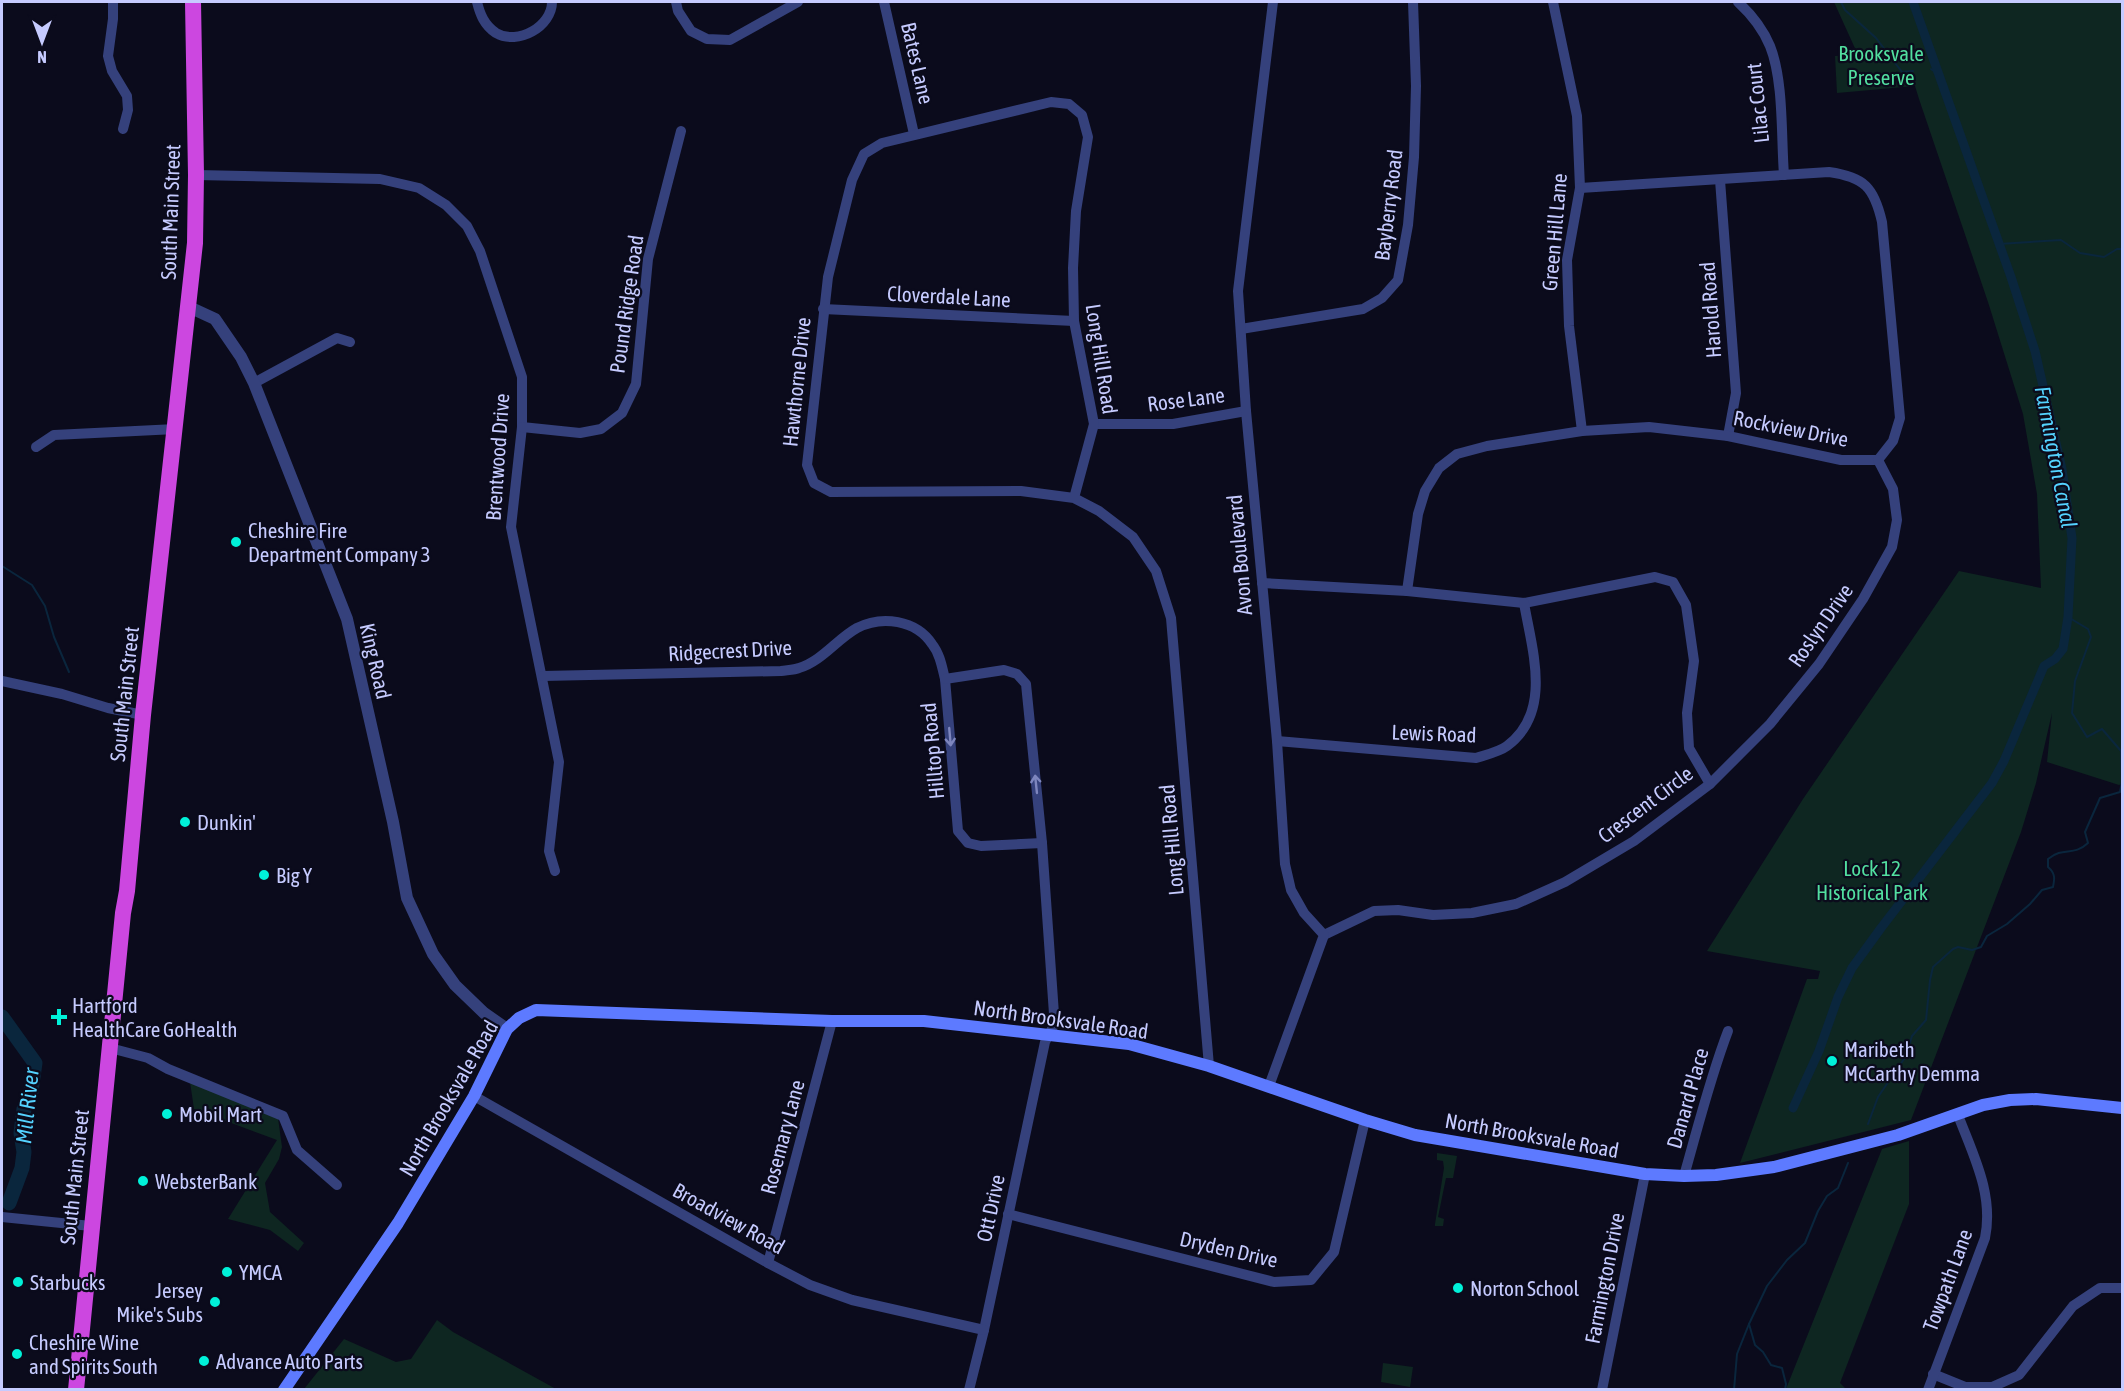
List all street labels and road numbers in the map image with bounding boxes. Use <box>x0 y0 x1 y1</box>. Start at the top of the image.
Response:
street label: Bates Lane <box>897 20 939 106</box>
street label: Lilac Court <box>1741 62 1773 144</box>
street label: South Main Street <box>156 144 184 280</box>
street label: Bayberry Road <box>1369 148 1407 262</box>
street label: Green Hill Lane <box>1537 172 1571 292</box>
street label: Pound Ridge Road <box>604 233 648 375</box>
street label: Harold Road <box>1695 261 1725 359</box>
street label: Cloverdale Lane <box>887 281 1011 311</box>
street label: Long Hill Road <box>1081 302 1123 416</box>
street label: Hawthorne Drive <box>777 316 815 448</box>
street label: Rose Lane <box>1146 382 1226 416</box>
street label: Brentwood Drive <box>481 393 513 521</box>
street label: Rockview Drive <box>1732 405 1850 451</box>
street label: Avon Boulevard <box>1222 494 1256 616</box>
street label: Roslyn Drive <box>1783 579 1857 671</box>
street label: King Road <box>356 621 396 701</box>
street label: South Main Street <box>105 625 143 763</box>
street label: Ridgecrest Drive <box>667 635 793 665</box>
street label: Hilltop Road <box>916 702 948 800</box>
street label: Lewis Road <box>1391 720 1477 746</box>
street label: Crescent Circle <box>1593 761 1697 847</box>
street label: Long Hill Road <box>1154 784 1188 896</box>
street label: North Brooksvale Road <box>972 995 1150 1043</box>
street label: North Brooksvale Road <box>394 1016 502 1180</box>
street label: Danard Place <box>1661 1045 1713 1151</box>
street label: Rosemary Lane <box>755 1077 809 1197</box>
street label: South Main Street <box>55 1108 93 1246</box>
street label: North Brooksvale Road <box>1443 1108 1621 1162</box>
street label: Ott Drive <box>971 1172 1009 1244</box>
street label: Broadview Road <box>669 1177 789 1259</box>
street label: Farmington Drive <box>1580 1211 1628 1345</box>
street label: Dryden Drive <box>1178 1226 1280 1272</box>
street label: Towpath Lane <box>1917 1226 1977 1334</box>

